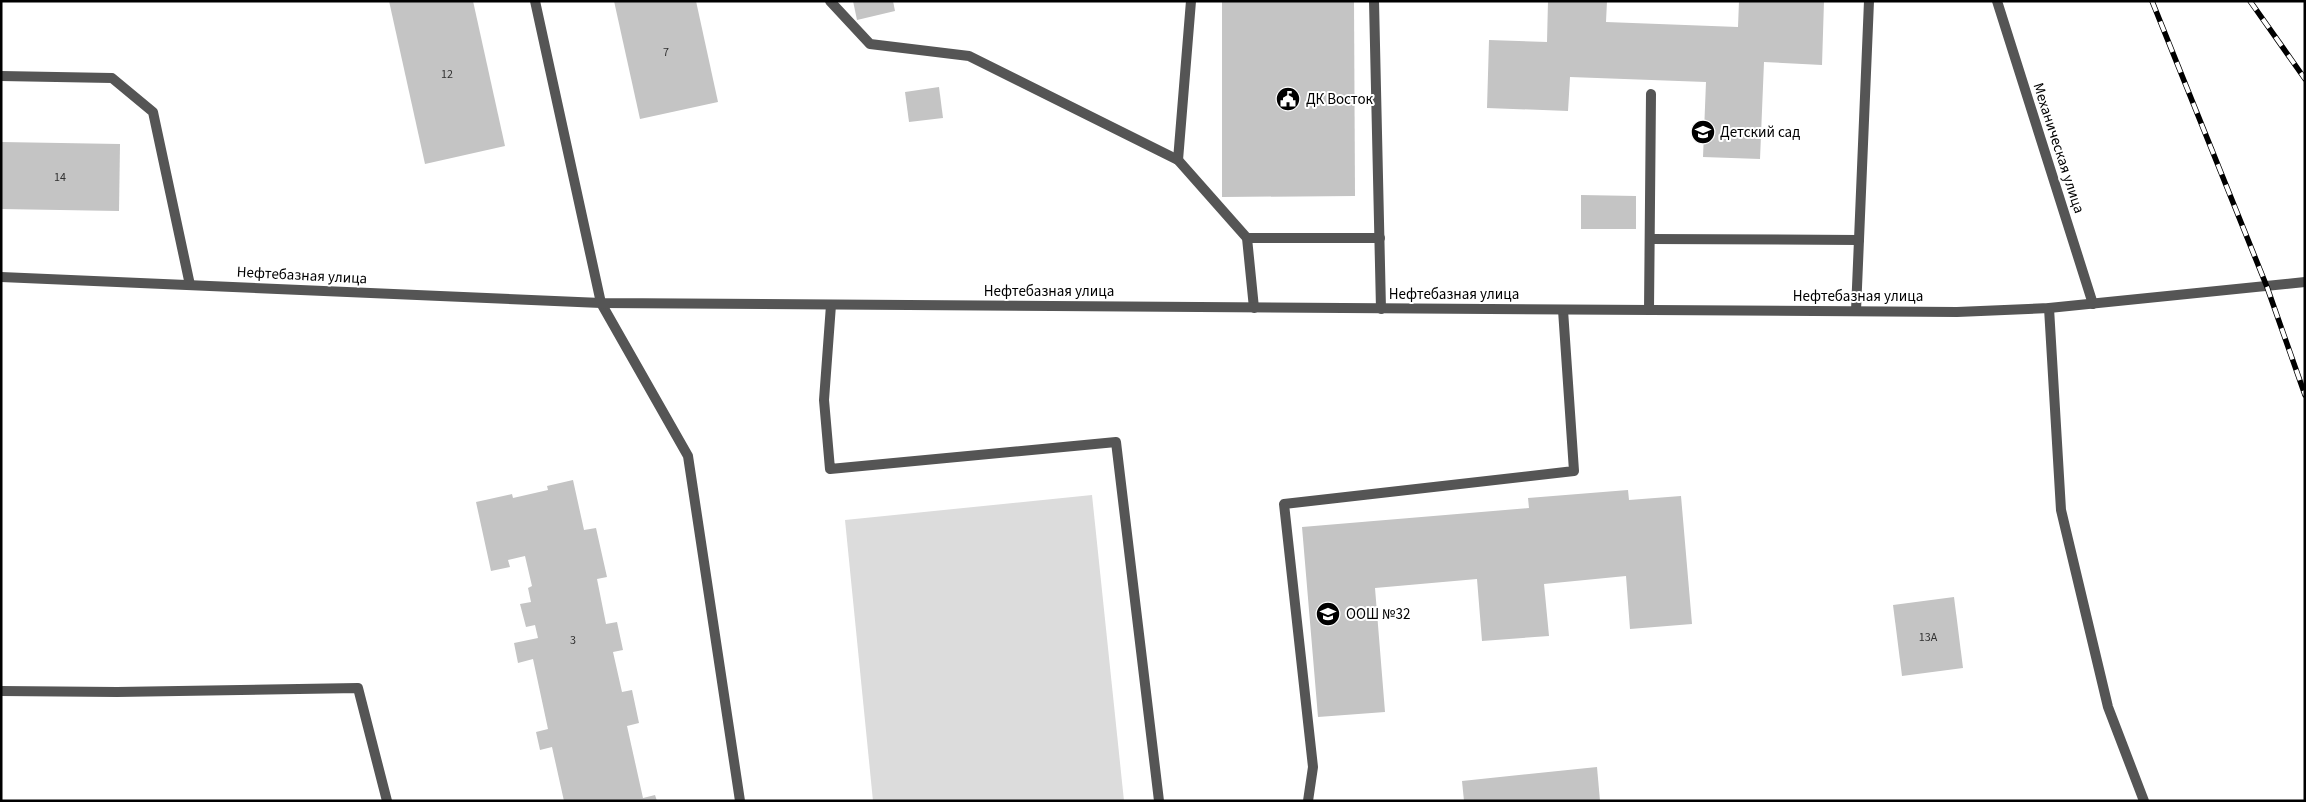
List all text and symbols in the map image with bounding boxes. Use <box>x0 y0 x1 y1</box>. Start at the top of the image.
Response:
house number: 7 <box>663 44 669 61</box>
house number: 12 <box>441 66 453 83</box>
street label: Механическая улица <box>2028 80 2090 216</box>
public building icon: ДК Восток <box>1275 86 1301 112</box>
place label: ДК Восток <box>1306 89 1374 110</box>
school or university icon: Детский сад <box>1690 119 1716 145</box>
place label: Детский сад <box>1720 122 1800 143</box>
house number: 14 <box>54 169 66 186</box>
street label: Нефтебазная улица <box>236 262 368 289</box>
street label: Нефтебазная улица <box>984 281 1114 302</box>
street label: Нефтебазная улица <box>1389 284 1519 305</box>
street label: Нефтебазная улица <box>1793 286 1923 307</box>
school or university icon: ООШ №32 <box>1315 601 1341 627</box>
place label: ООШ №32 <box>1346 604 1410 625</box>
house number: 13А <box>1919 629 1938 646</box>
house number: 3 <box>570 632 576 649</box>

